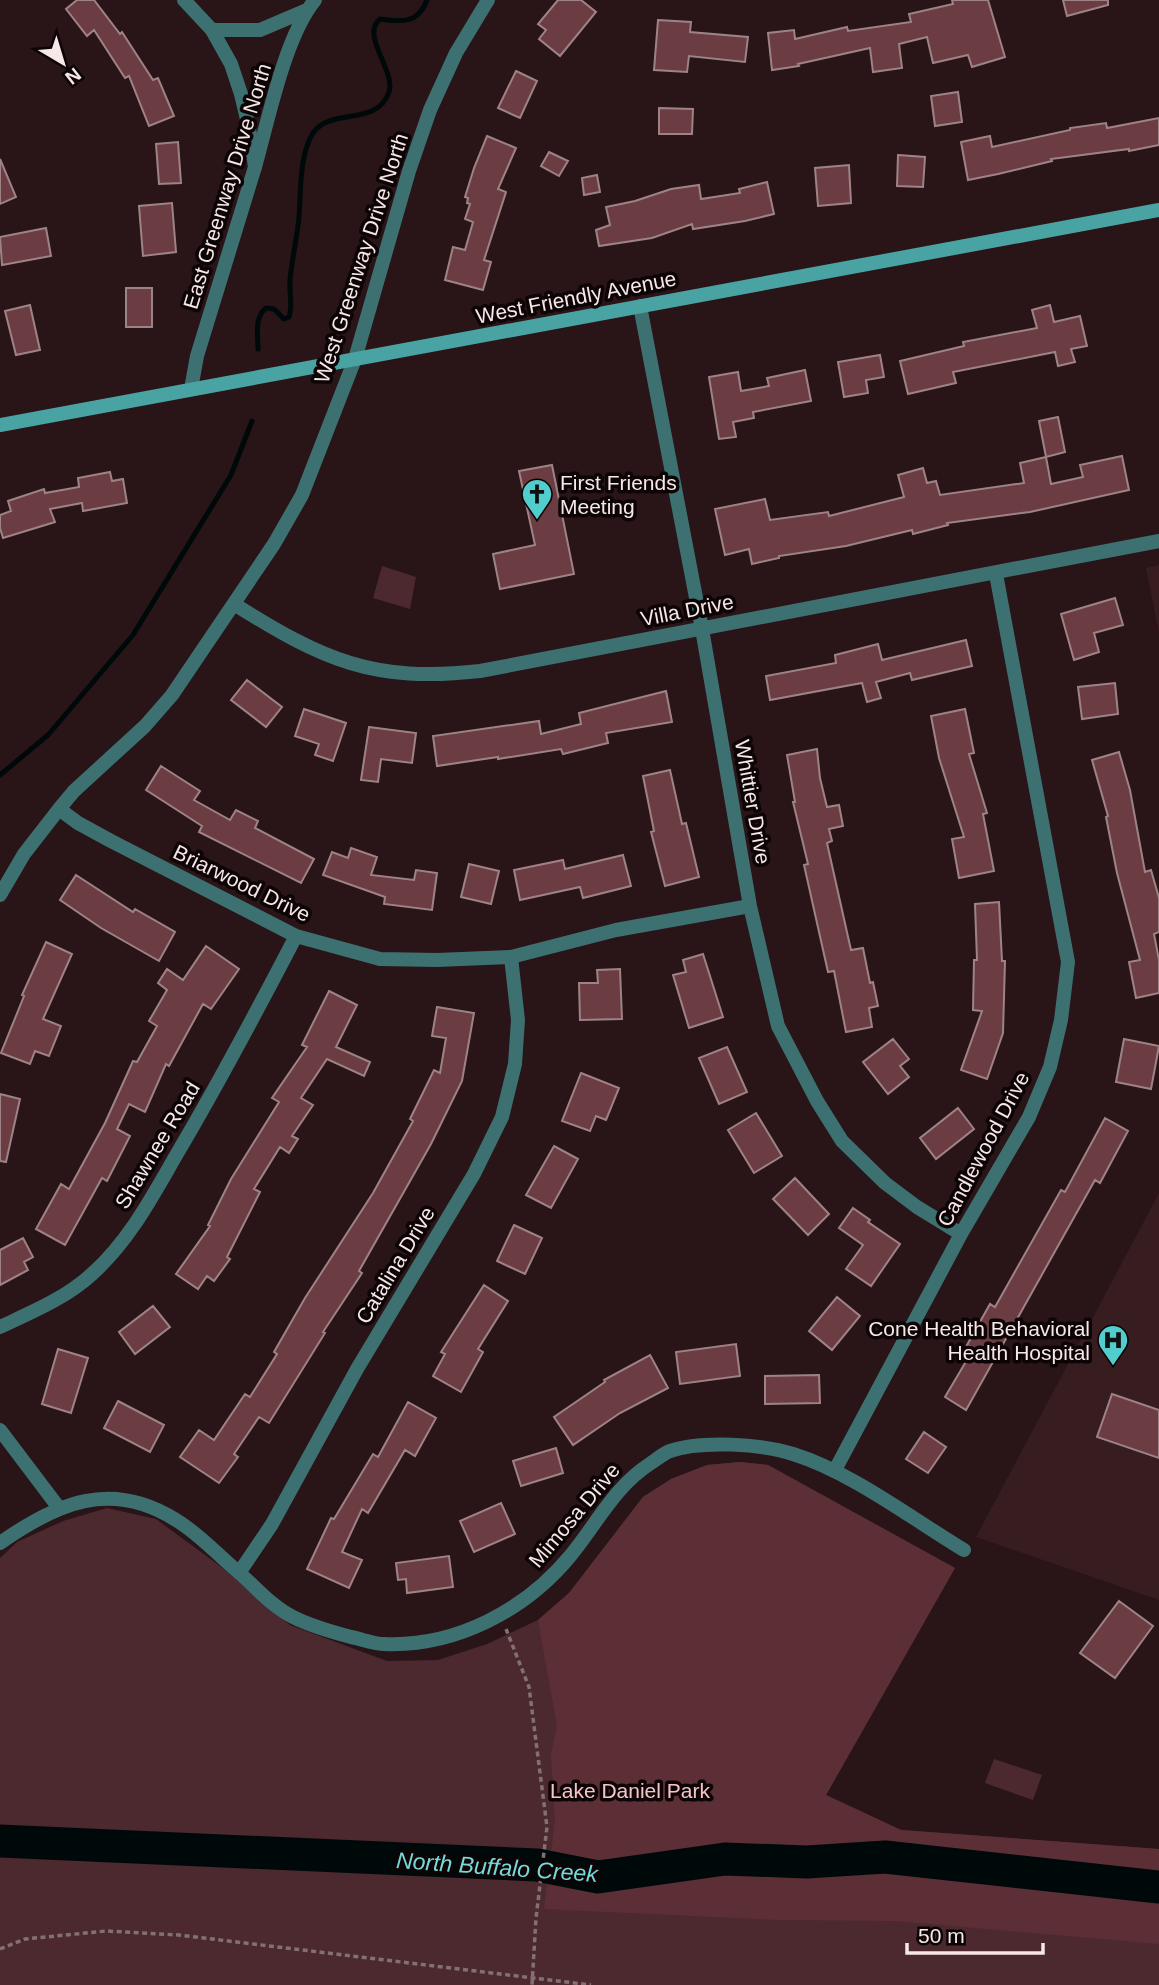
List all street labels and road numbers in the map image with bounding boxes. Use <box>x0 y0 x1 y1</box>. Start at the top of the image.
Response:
street label: East Greenway Drive North <box>179 60 275 312</box>
street label: West Greenway Drive North <box>310 130 412 386</box>
street label: West Friendly Avenue <box>474 266 678 328</box>
street label: Villa Drive <box>639 590 735 630</box>
street label: Whittier Drive <box>731 738 775 866</box>
street label: Briarwood Drive <box>170 840 314 926</box>
street label: Candlewood Drive <box>933 1068 1033 1230</box>
street label: Shawnee Road <box>110 1078 204 1212</box>
street label: Catalina Drive <box>351 1203 439 1327</box>
street label: Mimosa Drive <box>524 1458 624 1572</box>

